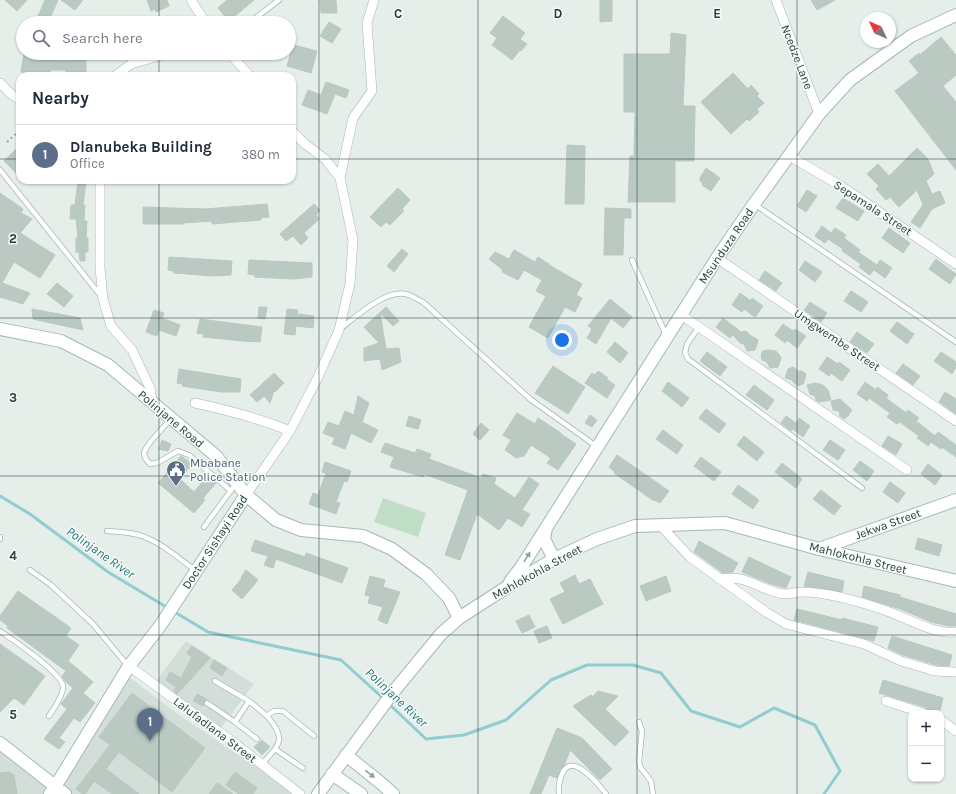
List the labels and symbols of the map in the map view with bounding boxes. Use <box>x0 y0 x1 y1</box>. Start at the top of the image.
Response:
text: C <box>394 6 402 21</box>
text: D <box>554 6 563 21</box>
text: E <box>713 6 721 21</box>
north arrow <box>860 12 896 48</box>
street label: Ncedze Lane <box>778 23 816 91</box>
street label: Sepamala Street <box>831 177 915 239</box>
street label: Msunduza Road <box>696 206 756 286</box>
text: 2 <box>9 231 17 246</box>
street label: Umgwembe Street <box>791 306 883 374</box>
your location <box>552 330 572 350</box>
street label: Polinjane Road <box>135 387 207 451</box>
text: 3 <box>9 390 17 405</box>
place label: Mbabane Police Station <box>190 456 266 484</box>
public building icon: Mbabane Police Station <box>165 459 187 487</box>
street label: Doctor Sishayi Road <box>179 492 251 592</box>
street label: Jekwa Street <box>853 505 923 542</box>
water label: Polinjane River <box>64 523 138 582</box>
street label: Mahlokohla Street <box>808 539 909 577</box>
street label: Mahlokohla Street <box>490 541 585 602</box>
text: 4 <box>9 548 17 563</box>
one-way arrow <box>523 552 531 562</box>
water label: Polinjane River <box>362 665 431 730</box>
street label: Lalufadlana Street <box>171 694 260 766</box>
text: 5 <box>9 707 17 722</box>
pin: 1 <box>137 708 163 741</box>
one-way arrow <box>365 770 375 778</box>

